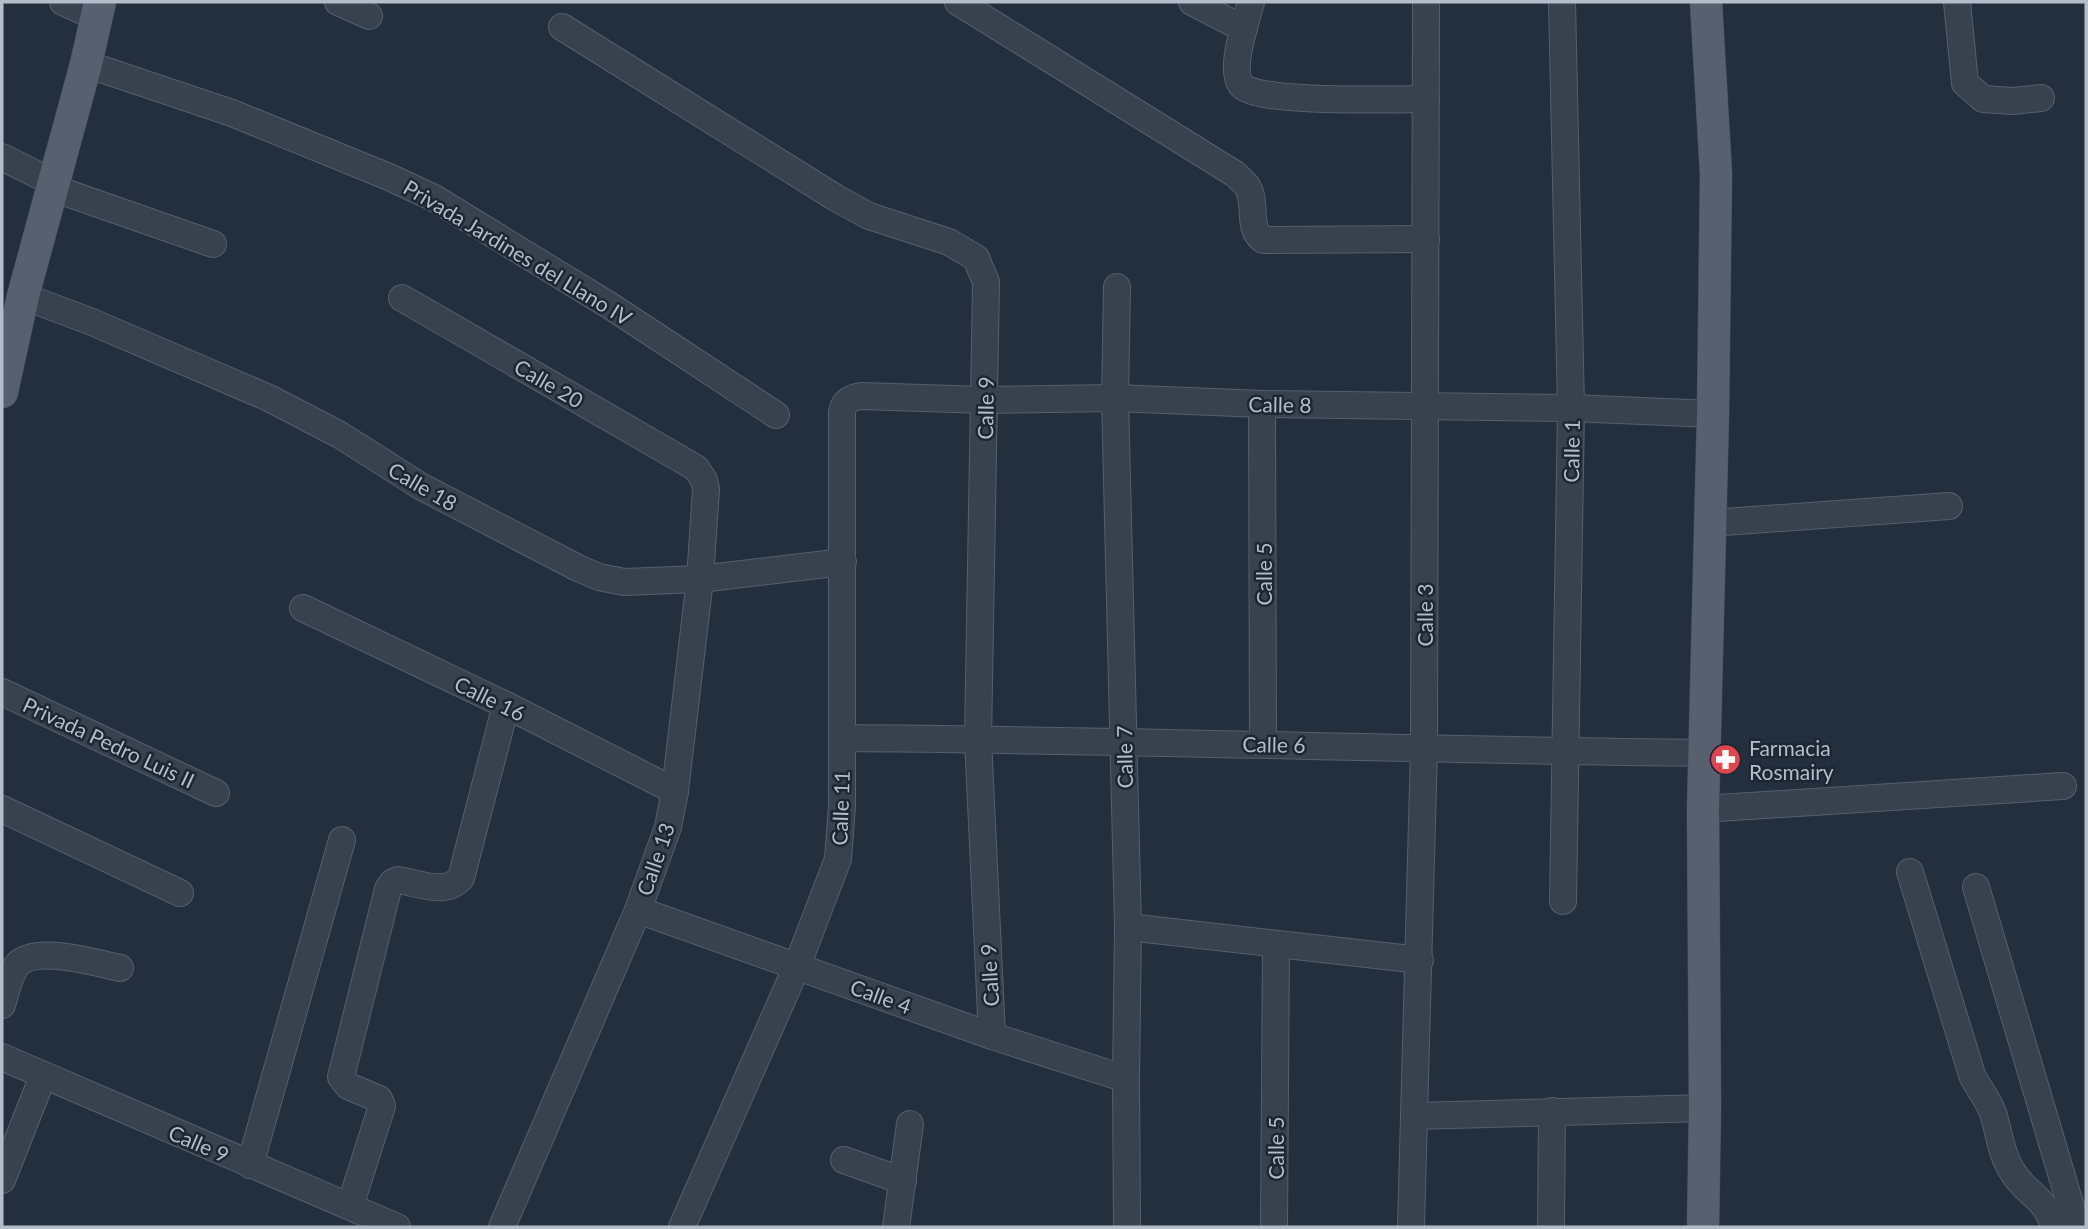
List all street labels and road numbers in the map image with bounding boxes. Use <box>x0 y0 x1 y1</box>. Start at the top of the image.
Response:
street label: Privada Jardines del Llano IV <box>399 174 637 331</box>
street label: Calle 20 <box>510 353 588 413</box>
street label: Calle 9 <box>972 376 998 440</box>
street label: Calle 8 <box>1248 391 1312 417</box>
street label: Calle 1 <box>1558 419 1584 483</box>
street label: Calle 18 <box>384 456 462 516</box>
street label: Calle 5 <box>1251 542 1276 606</box>
street label: Calle 3 <box>1412 583 1437 647</box>
street label: Calle 16 <box>451 670 529 726</box>
street label: Privada Pedro Luis II <box>19 691 199 793</box>
street label: Calle 7 <box>1111 725 1137 789</box>
street label: Calle 6 <box>1242 731 1306 757</box>
street label: Calle 11 <box>826 770 854 846</box>
street label: Calle 13 <box>631 819 679 899</box>
street label: Calle 9 <box>975 943 1003 1007</box>
street label: Calle 4 <box>847 973 915 1019</box>
street label: Calle 5 <box>1263 1116 1288 1180</box>
street label: Calle 9 <box>165 1119 233 1167</box>

